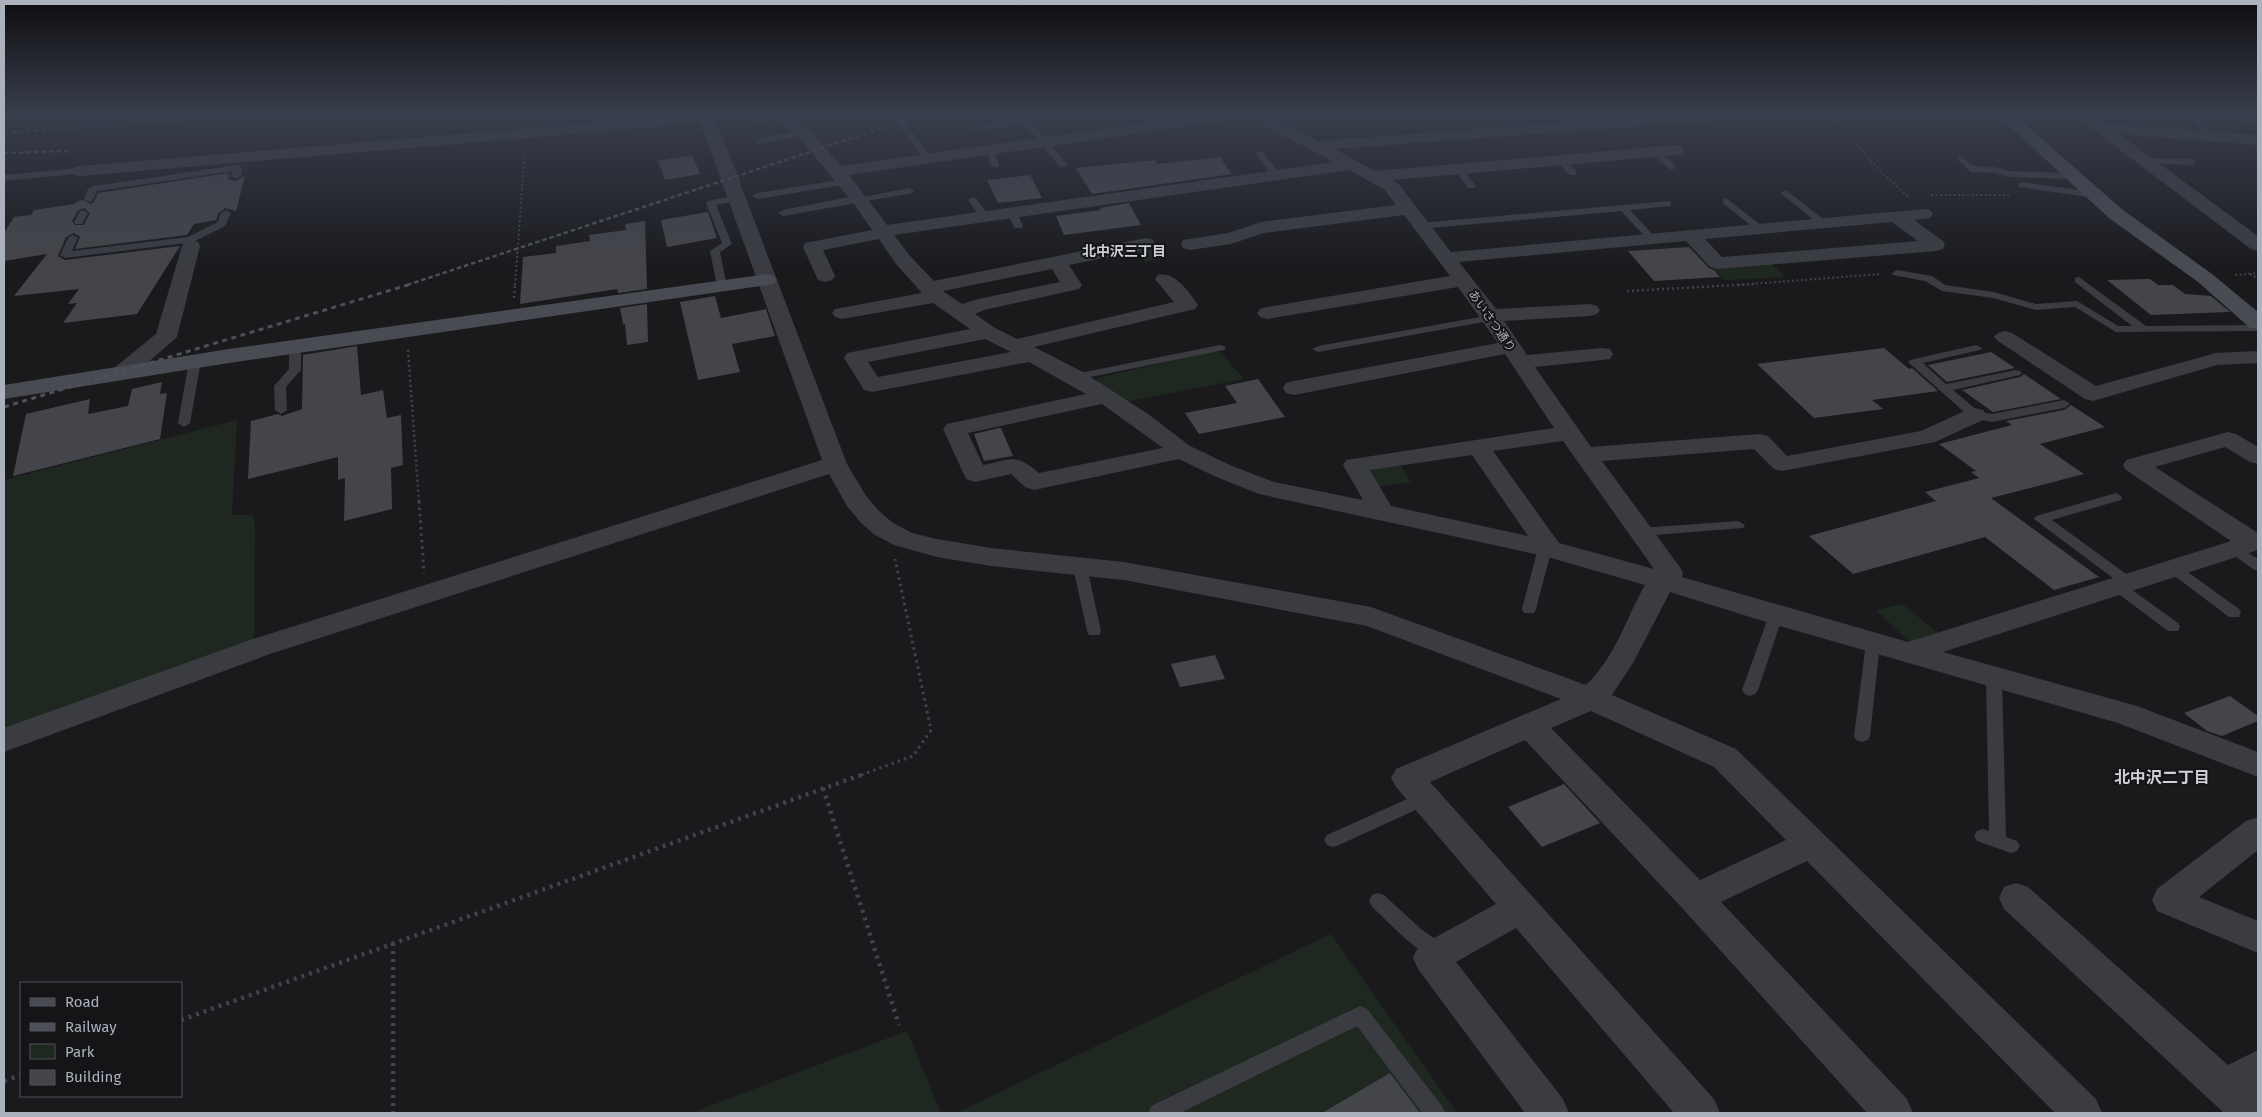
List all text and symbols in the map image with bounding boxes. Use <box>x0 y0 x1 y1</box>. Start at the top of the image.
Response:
district label: 北中沢三丁目 <box>1082 243 1166 260</box>
street label: あいさつ通り <box>1466 287 1518 355</box>
district label: 北中沢二丁目 <box>2114 768 2210 787</box>
legend <box>20 982 182 1097</box>
text: Road <box>65 993 100 1011</box>
text: Railway <box>65 1018 117 1036</box>
text: Park <box>65 1043 95 1061</box>
text: Building <box>65 1068 121 1086</box>

